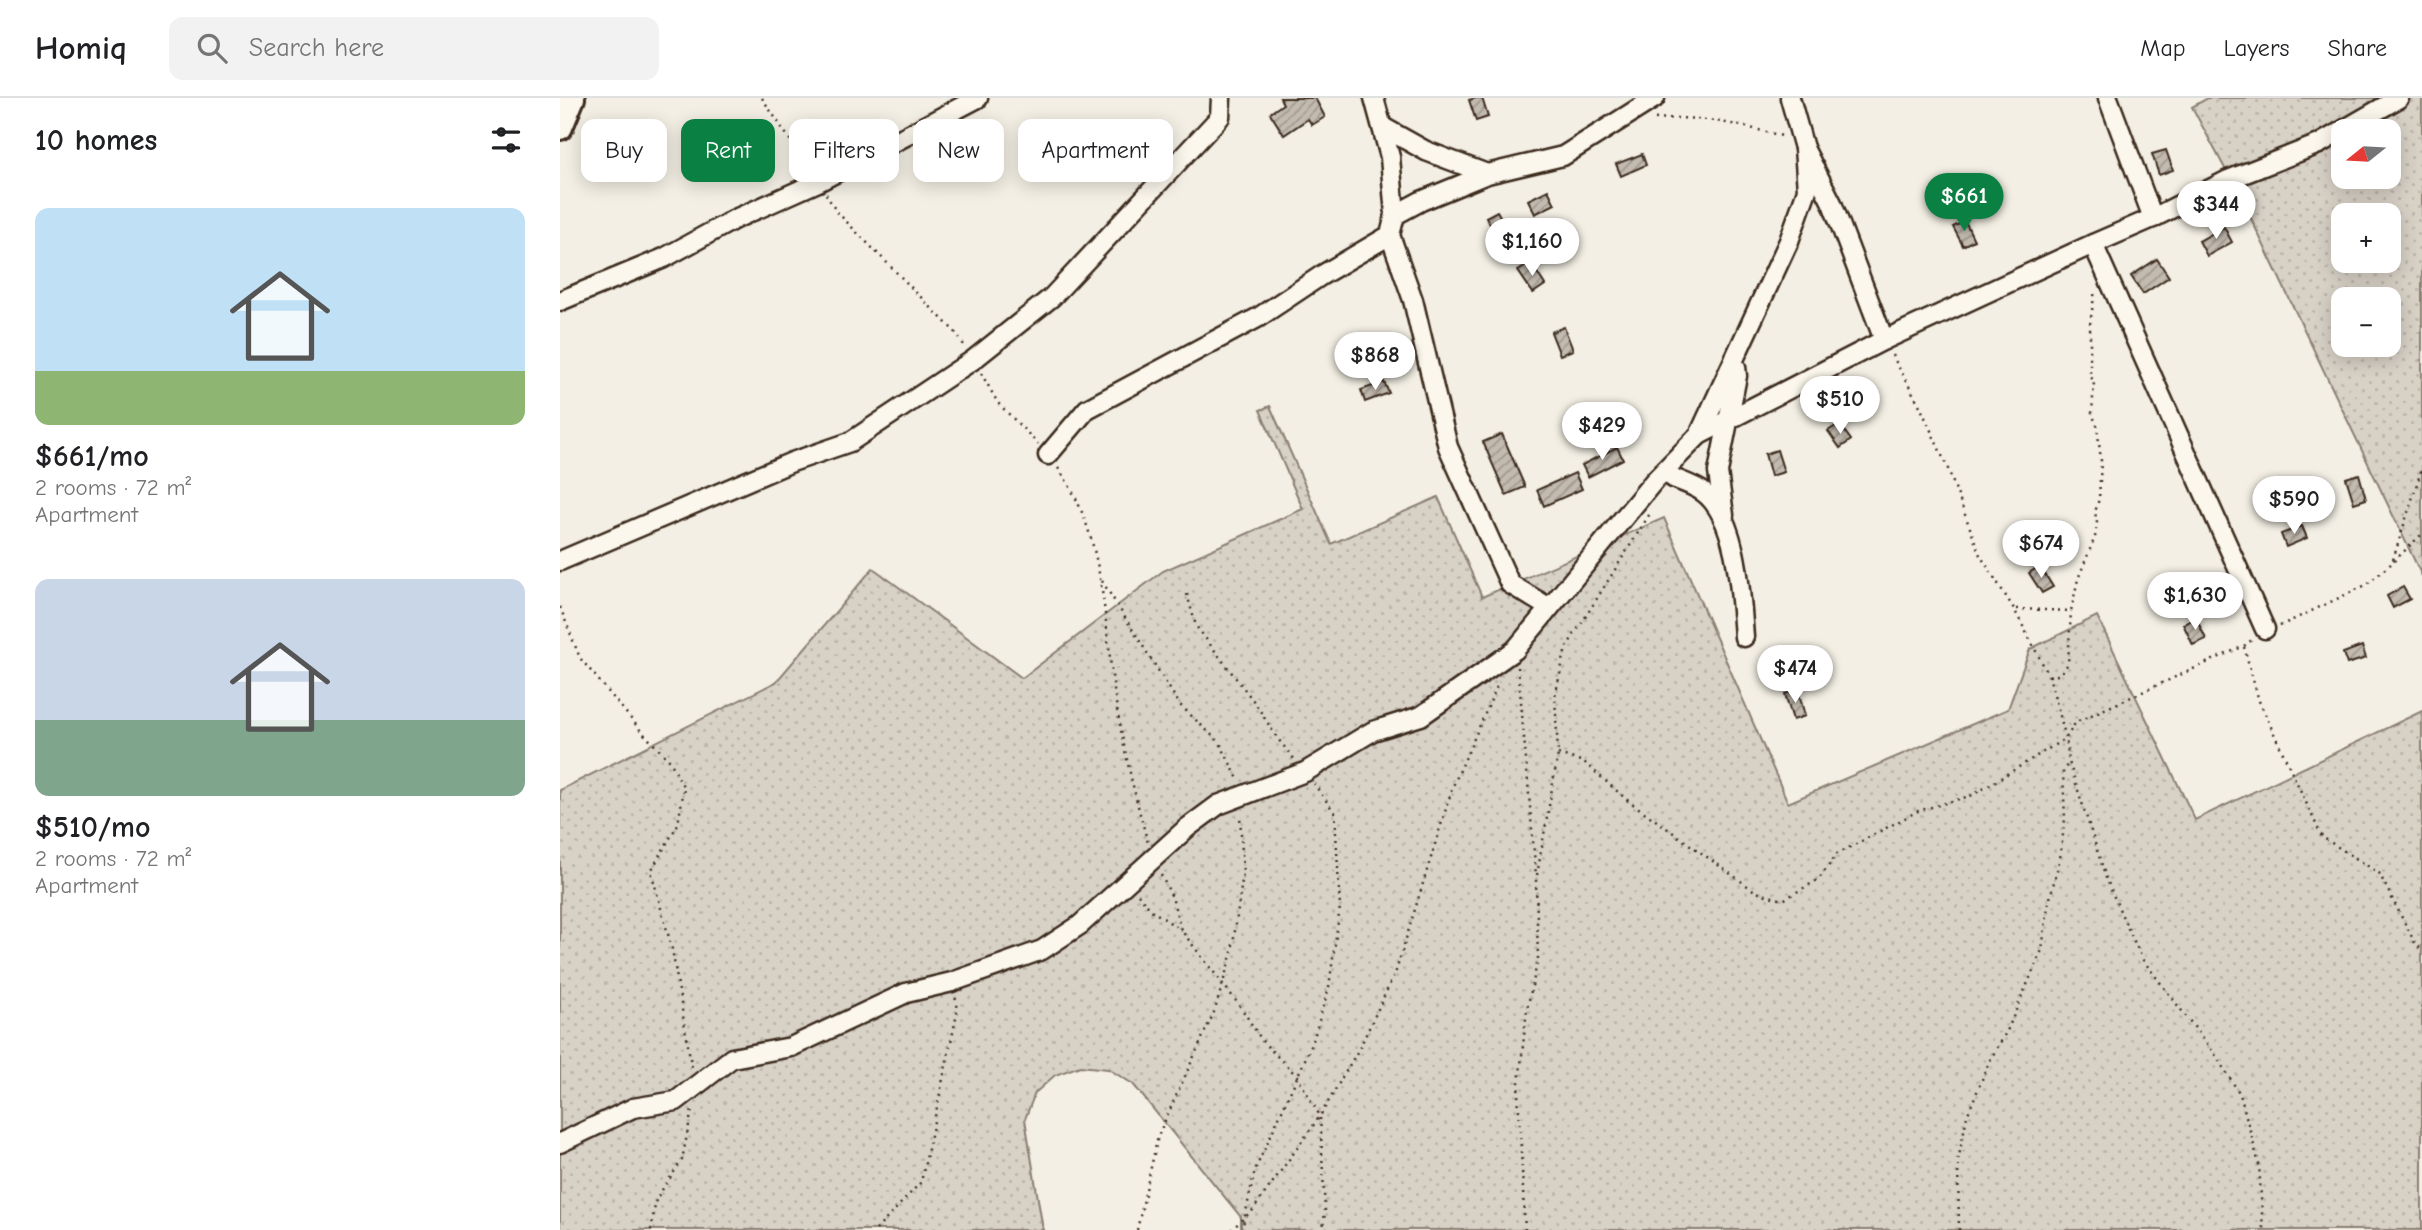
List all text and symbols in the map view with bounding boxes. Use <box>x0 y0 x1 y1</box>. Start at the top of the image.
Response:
search box <box>169 17 659 80</box>
text: Homiq <box>35 29 127 67</box>
icon: search <box>193 29 231 67</box>
text: Search here <box>249 33 384 63</box>
text: Map <box>2140 34 2186 62</box>
text: Layers <box>2224 34 2289 62</box>
text: Share <box>2327 34 2387 62</box>
chip: Buy <box>581 119 667 182</box>
chip: Rent <box>681 119 775 182</box>
chip: Filters <box>789 119 899 182</box>
chip: New <box>913 119 1004 182</box>
chip: Apartment <box>1018 119 1173 182</box>
north arrow <box>2331 119 2401 189</box>
map controls <box>2331 119 2401 357</box>
icon: filters <box>487 121 525 159</box>
text: 10 homes <box>35 123 157 158</box>
pin: $661 <box>1923 174 2005 233</box>
pin: $344 <box>2175 181 2257 241</box>
text: $661 <box>1941 182 1987 209</box>
text: $344 <box>2193 190 2239 217</box>
button: + <box>2331 203 2401 273</box>
pin: $1,160 <box>1475 218 1589 278</box>
text: $1,160 <box>1501 227 1563 254</box>
icon: home <box>217 253 343 379</box>
button: − <box>2331 287 2401 357</box>
pin: $868 <box>1334 332 1416 392</box>
text: $868 <box>1350 341 1400 368</box>
pin: $510 <box>1799 376 1881 436</box>
text: $510 <box>1816 385 1864 412</box>
pin: $429 <box>1561 402 1643 462</box>
text: $429 <box>1578 411 1626 438</box>
text: $661/mo <box>35 439 149 474</box>
text: 2 rooms · 72 m² <box>35 474 191 501</box>
pin: $590 <box>2253 476 2335 536</box>
text: $590 <box>2268 485 2320 512</box>
text: Apartment <box>35 501 138 528</box>
pin: $674 <box>2000 520 2082 580</box>
text: $674 <box>2018 529 2064 556</box>
pin: $1,630 <box>2138 573 2252 632</box>
text: $1,630 <box>2163 581 2227 608</box>
icon: home <box>217 624 343 750</box>
pin: $474 <box>1754 646 1836 705</box>
text: $474 <box>1773 654 1817 681</box>
text: $510/mo <box>35 810 150 845</box>
text: 2 rooms · 72 m² <box>35 845 191 872</box>
text: Apartment <box>35 872 138 899</box>

